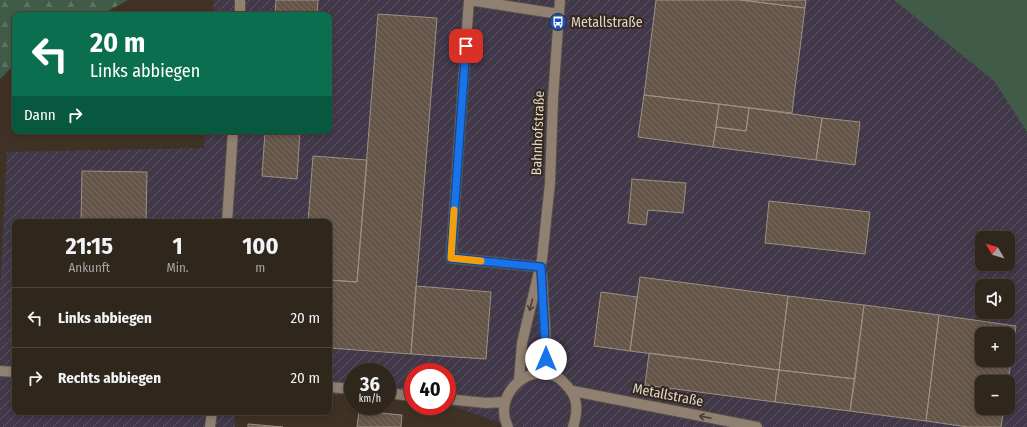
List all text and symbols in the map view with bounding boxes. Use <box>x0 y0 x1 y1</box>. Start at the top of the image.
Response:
bus stop icon: Metallstraße <box>548 12 568 32</box>
place label: Metallstraße <box>571 14 643 31</box>
text: 20 m <box>90 26 145 59</box>
icon: left <box>24 28 76 80</box>
pin <box>449 29 483 63</box>
icon: arrive <box>455 35 477 57</box>
text: Links abbiegen <box>90 60 200 82</box>
street label: Bahnhofstraße <box>528 90 548 176</box>
icon: right <box>64 104 86 126</box>
text: Dann <box>24 106 56 124</box>
north arrow <box>975 231 1015 271</box>
map controls <box>975 231 1015 415</box>
text: 21:15 <box>66 232 113 260</box>
text: 1 <box>172 232 183 260</box>
text: 100 <box>242 232 279 260</box>
text: Ankunft <box>68 260 110 275</box>
text: Min. <box>166 260 189 275</box>
text: m <box>255 260 265 275</box>
button: sound <box>975 279 1015 319</box>
one-way arrow <box>527 298 535 311</box>
icon: left <box>24 307 46 329</box>
text: Links abbiegen <box>58 309 152 327</box>
text: 20 m <box>291 309 320 327</box>
button: + <box>975 327 1015 367</box>
position arrow <box>525 338 567 380</box>
speed limit sign: 40 <box>404 363 456 415</box>
icon: right <box>24 367 46 389</box>
text: Rechts abbiegen <box>58 369 161 387</box>
text: 20 m <box>291 369 320 387</box>
text: 36 <box>360 372 380 396</box>
button: − <box>975 375 1015 415</box>
street label: Metallstraße <box>631 380 705 410</box>
text: km/h <box>359 393 381 405</box>
one-way arrow <box>699 413 712 421</box>

